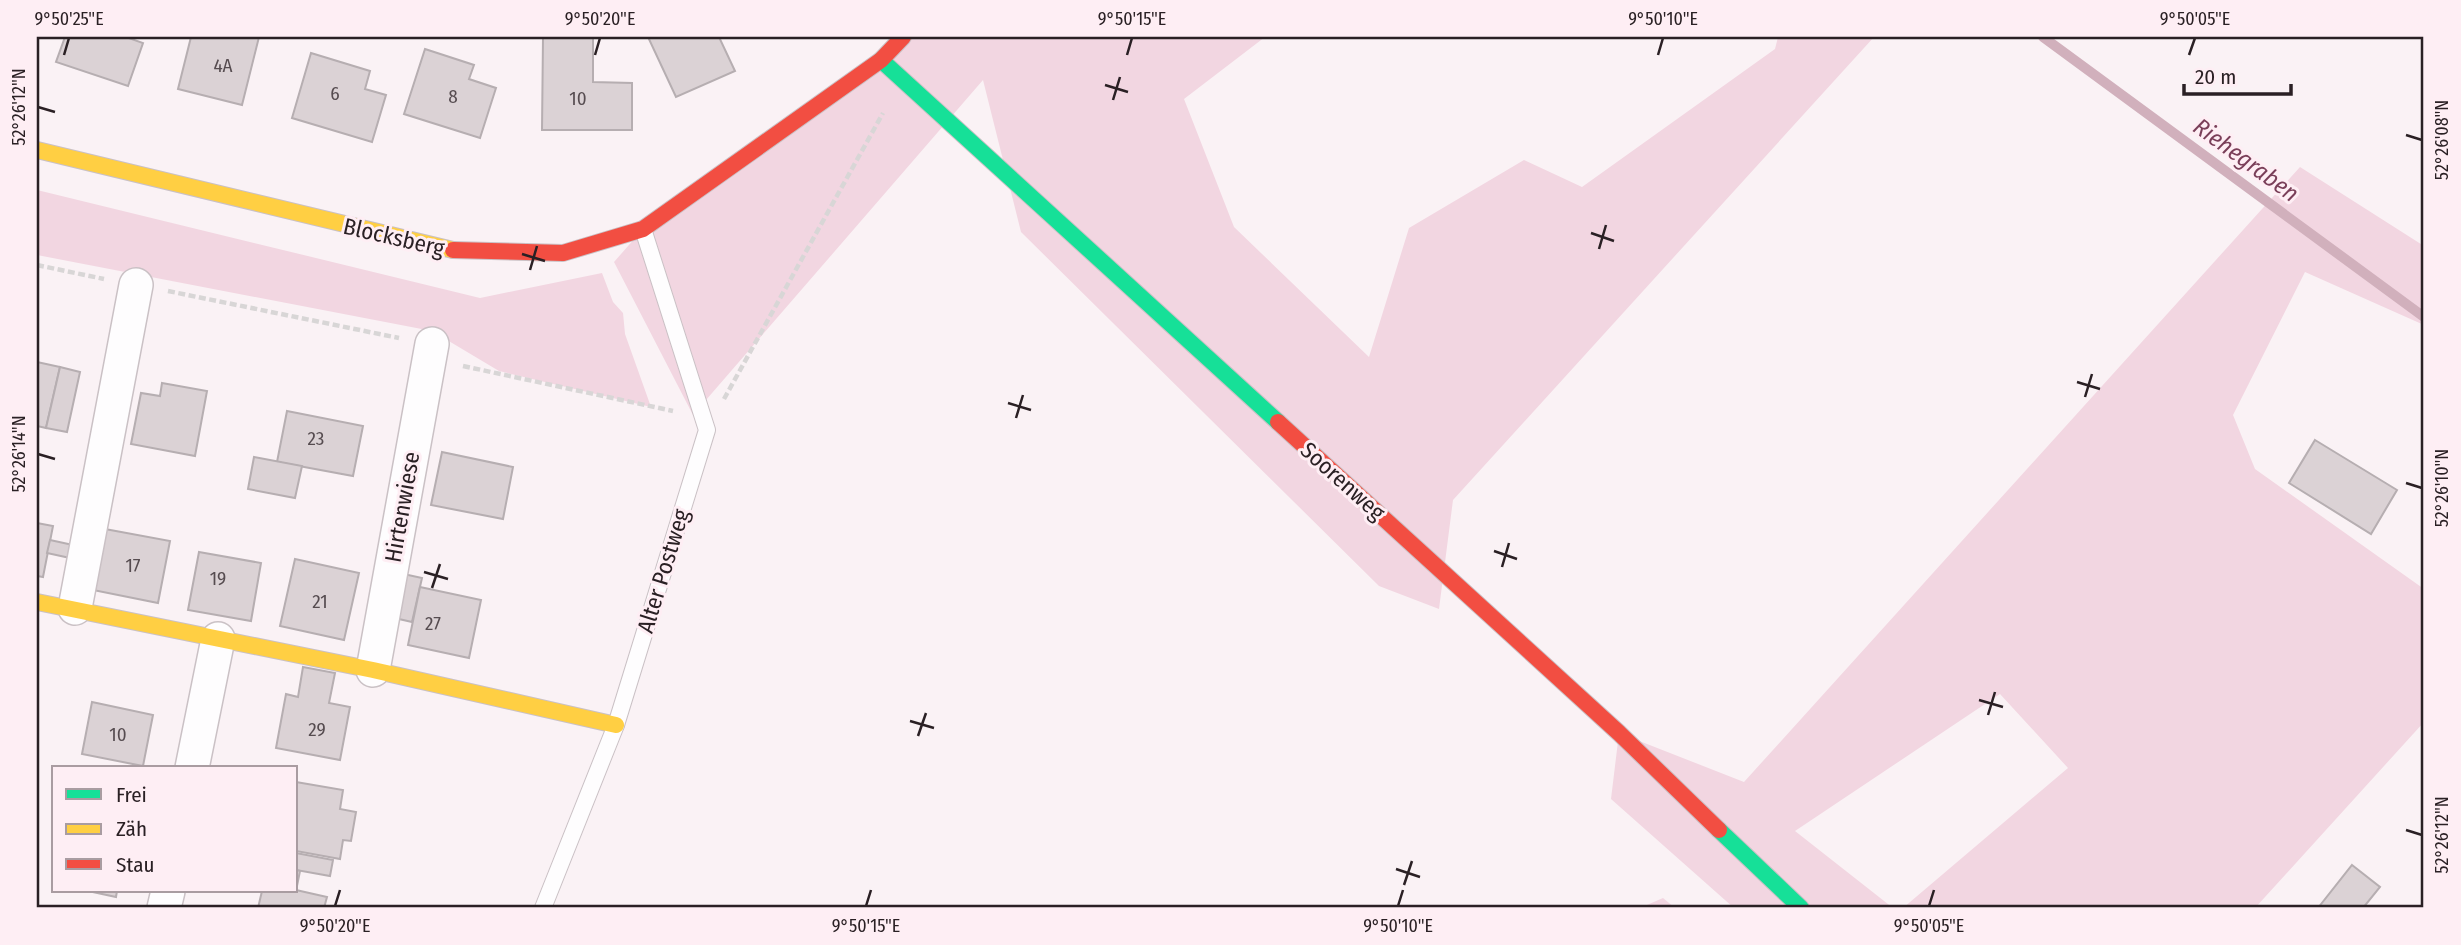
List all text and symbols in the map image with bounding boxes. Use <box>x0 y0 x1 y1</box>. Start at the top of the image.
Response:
text: 9°50'25"E <box>34 8 104 30</box>
text: 9°50'20"E <box>565 8 635 30</box>
text: 9°50'15"E <box>1098 8 1166 30</box>
text: 9°50'10"E <box>1628 8 1698 30</box>
text: 9°50'05"E <box>2160 8 2230 30</box>
scale bar <box>2184 52 2291 96</box>
house number: 4A <box>213 54 233 77</box>
text: 20 m <box>2195 64 2236 90</box>
text: 52°26'12"N <box>8 68 30 146</box>
house number: 6 <box>330 82 340 105</box>
house number: 8 <box>448 85 458 108</box>
house number: 10 <box>569 87 587 110</box>
text: 52°26'08"N <box>2431 100 2453 180</box>
water label: Riehegraben <box>2188 112 2304 208</box>
street label: Blocksberg <box>341 212 448 262</box>
text: 52°26'14"N <box>8 415 30 493</box>
house number: 23 <box>308 427 324 450</box>
street label: Soorenweg <box>1295 436 1391 526</box>
text: 52°26'10"N <box>2431 449 2453 527</box>
street label: Hirtenwiese <box>379 450 425 564</box>
street label: Alter Postweg <box>631 505 695 636</box>
house number: 17 <box>125 554 141 577</box>
house number: 19 <box>210 567 226 590</box>
house number: 21 <box>312 590 328 613</box>
house number: 27 <box>425 612 441 635</box>
house number: 29 <box>308 718 326 741</box>
house number: 10 <box>109 723 127 746</box>
legend <box>52 766 298 892</box>
text: Frei <box>116 782 147 808</box>
text: 52°26'12"N <box>2431 796 2453 874</box>
text: Zäh <box>116 816 147 842</box>
text: Stau <box>116 852 154 878</box>
text: 9°50'20"E <box>300 915 370 937</box>
text: 9°50'15"E <box>832 915 900 937</box>
text: 9°50'10"E <box>1363 915 1433 937</box>
text: 9°50'05"E <box>1894 915 1964 937</box>

